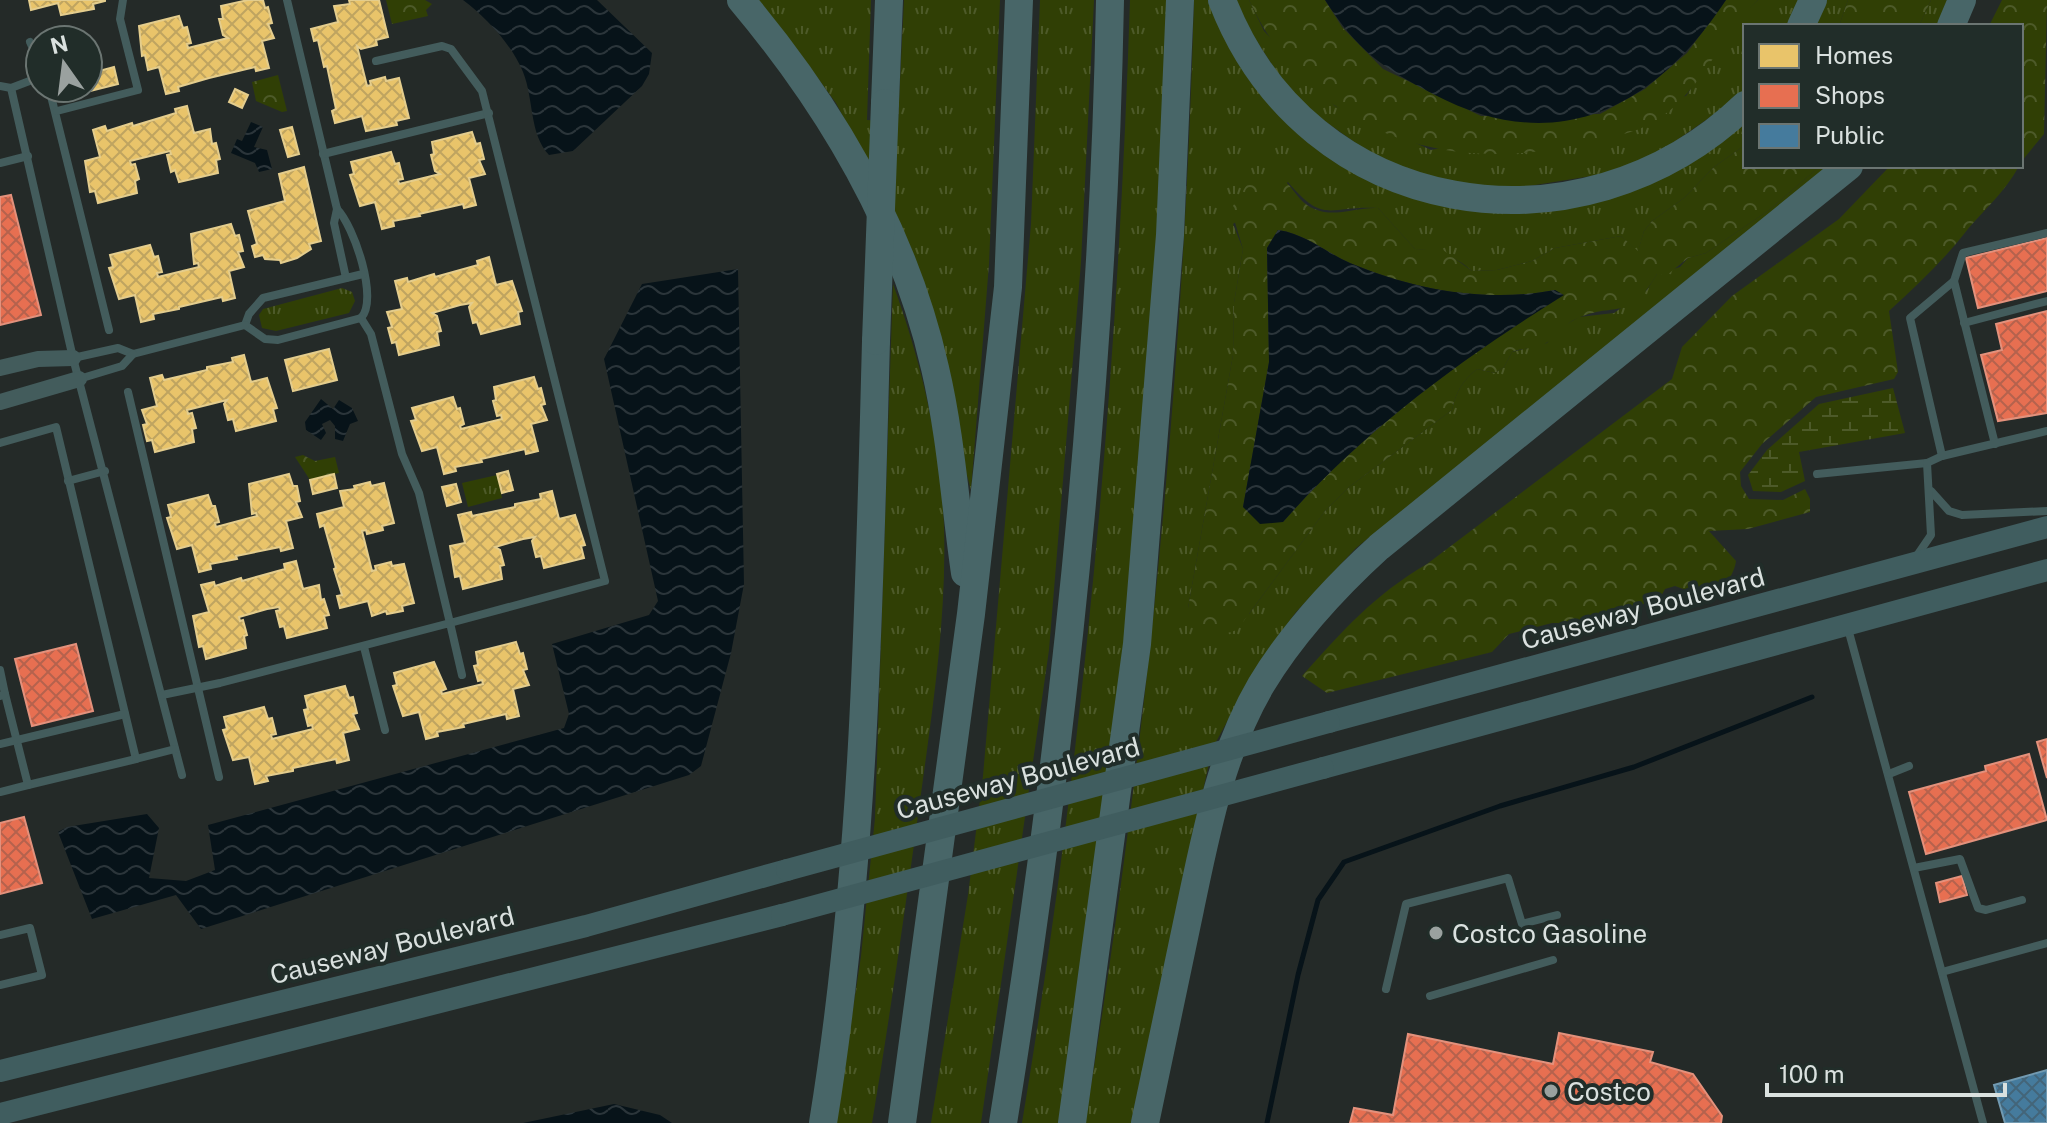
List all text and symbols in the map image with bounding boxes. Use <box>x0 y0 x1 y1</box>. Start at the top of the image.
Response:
north arrow <box>24 24 104 104</box>
legend <box>1743 24 2023 168</box>
text: N <box>48 30 71 59</box>
text: Homes <box>1815 41 1893 69</box>
text: Shops <box>1815 81 1885 109</box>
text: Public <box>1815 121 1885 149</box>
street label: Causeway Boulevard <box>1518 561 1768 655</box>
street label: Causeway Boulevard <box>893 731 1143 825</box>
street label: Causeway Boulevard <box>267 900 517 990</box>
place label: Costco Gasoline <box>1452 918 1647 949</box>
marker: Costco Gasoline <box>1427 924 1445 942</box>
scale bar <box>1767 1047 2005 1097</box>
text: 100 m <box>1779 1060 1845 1088</box>
place label: Costco <box>1567 1076 1651 1107</box>
marker: Costco <box>1542 1082 1560 1100</box>

